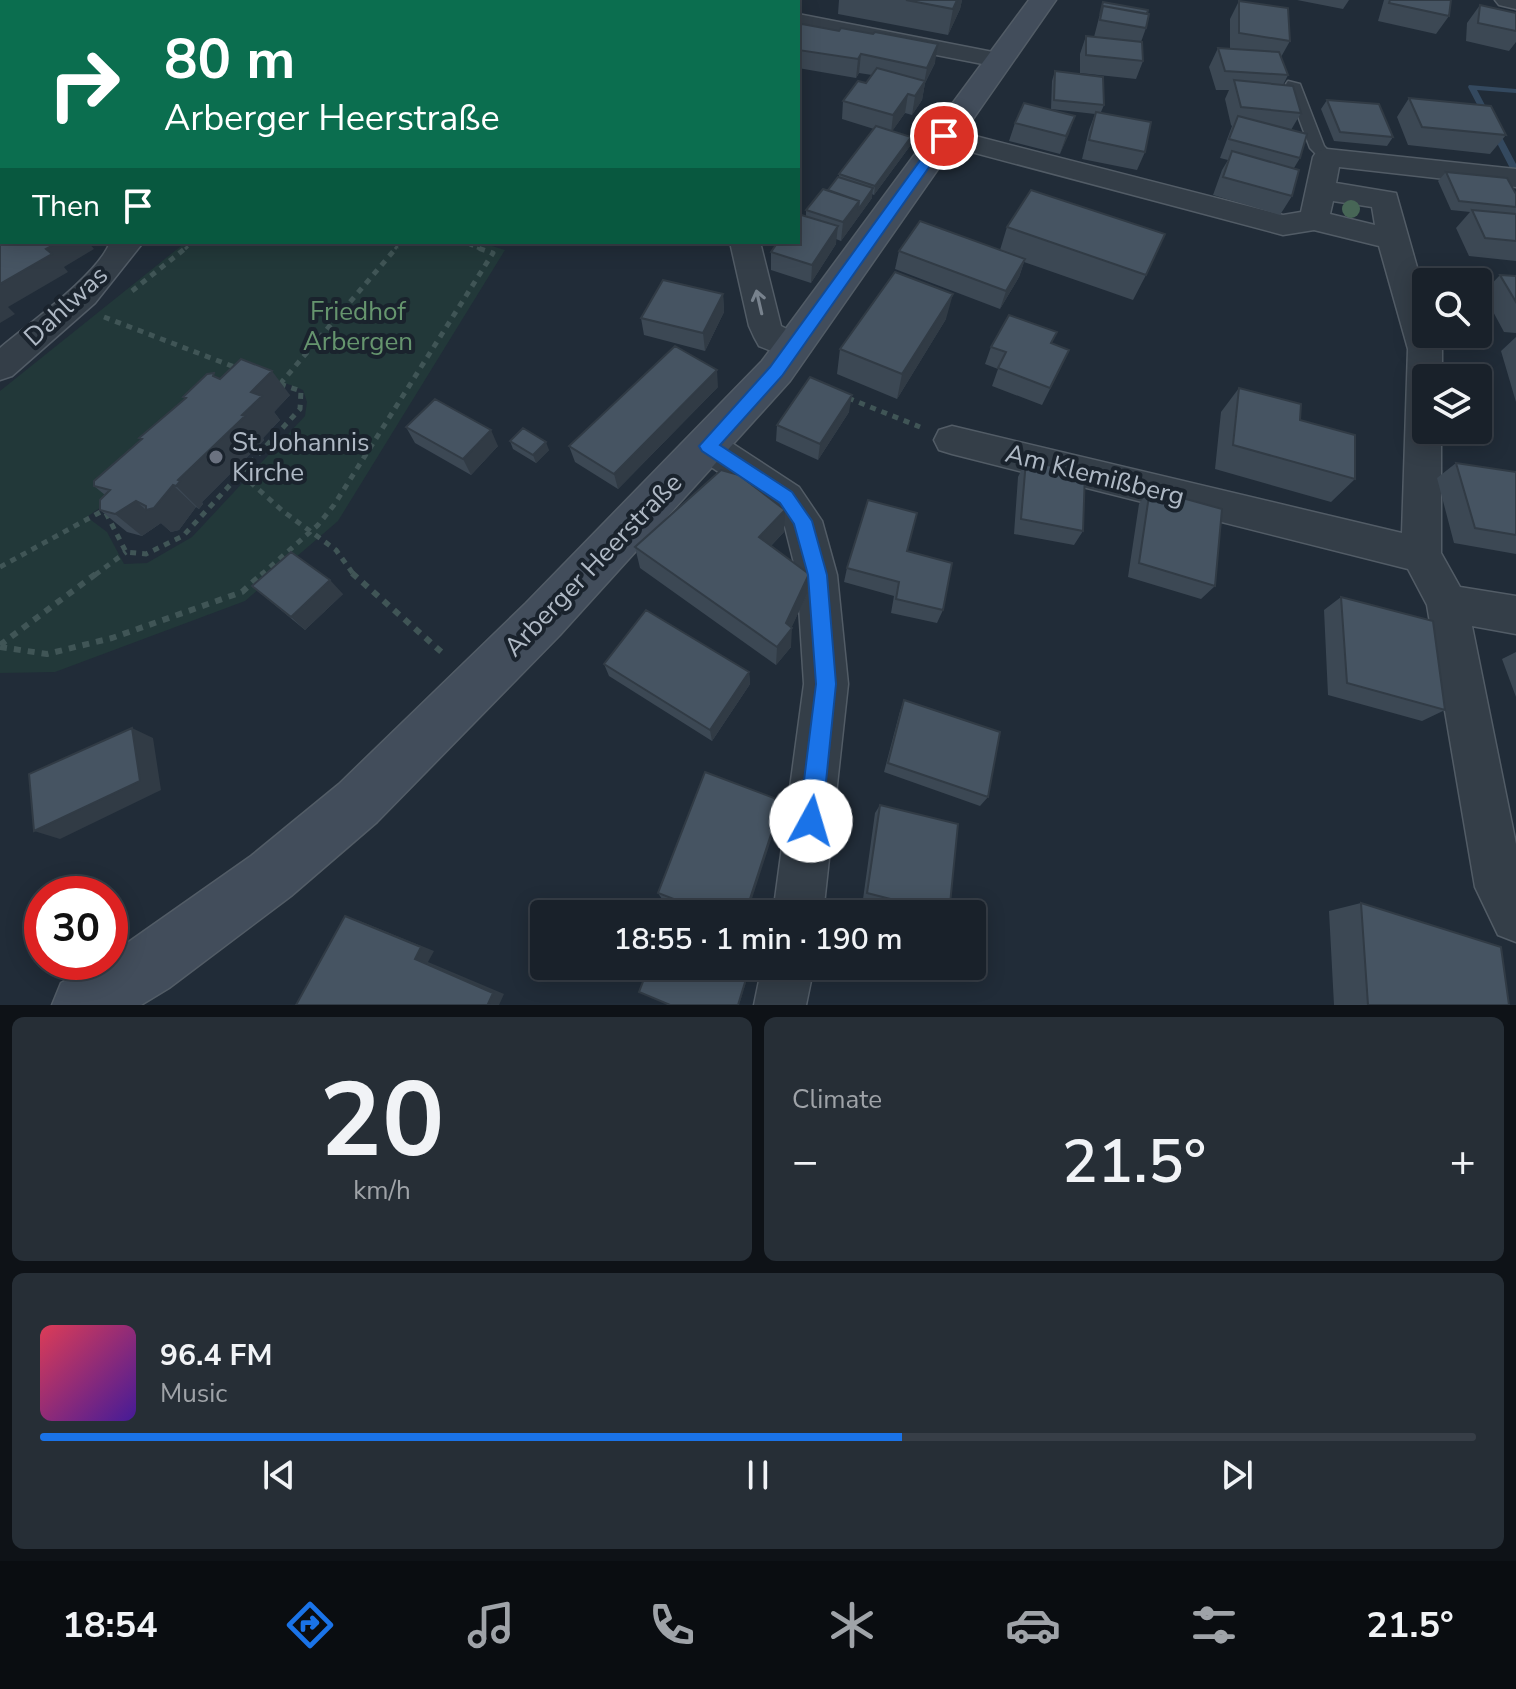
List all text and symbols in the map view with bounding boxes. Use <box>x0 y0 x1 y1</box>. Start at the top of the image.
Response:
text: 80 m <box>164 21 295 98</box>
icon: right <box>32 32 136 136</box>
text: Arberger Heerstraße <box>164 94 500 143</box>
pin <box>910 102 978 170</box>
icon: arrive <box>922 114 966 158</box>
icon: arrive <box>116 184 160 228</box>
text: Then <box>32 186 100 227</box>
street label: Dahlwas <box>16 258 116 354</box>
map controls <box>1412 268 1492 444</box>
button: search <box>1412 268 1492 348</box>
one-way arrow <box>751 290 766 316</box>
park label: Friedhof Arbergen <box>303 294 413 359</box>
button: layers <box>1412 364 1492 444</box>
place label: St. Johannis Kirche <box>232 425 370 490</box>
street label: Am Klemißberg <box>1002 436 1188 514</box>
marker: St. Johannis Kirche <box>207 448 225 466</box>
street label: Arberger Heerstraße <box>496 466 690 664</box>
position arrow <box>769 779 853 863</box>
speed limit sign: 30 <box>24 876 128 980</box>
text: 18:55 · 1 min · 190 m <box>613 919 903 960</box>
text: 20 <box>320 1050 444 1192</box>
text: Climate <box>792 1082 882 1117</box>
text: 21.5° <box>1062 1121 1206 1203</box>
text: − <box>792 1132 818 1192</box>
text: + <box>1450 1132 1476 1192</box>
text: km/h <box>353 1173 411 1208</box>
text: 96.4 FM <box>160 1335 272 1376</box>
text: Music <box>160 1376 227 1411</box>
icon: previous <box>257 1453 301 1497</box>
icon: pause <box>736 1453 780 1497</box>
icon: next <box>1215 1453 1259 1497</box>
icon: directions <box>282 1597 338 1653</box>
icon: music <box>463 1597 519 1653</box>
icon: phone <box>644 1597 700 1653</box>
icon: climate <box>824 1597 880 1653</box>
icon: car <box>1005 1597 1061 1653</box>
icon: filters <box>1186 1597 1242 1653</box>
text: 18:54 <box>62 1601 158 1650</box>
text: 21.5° <box>1366 1601 1454 1650</box>

